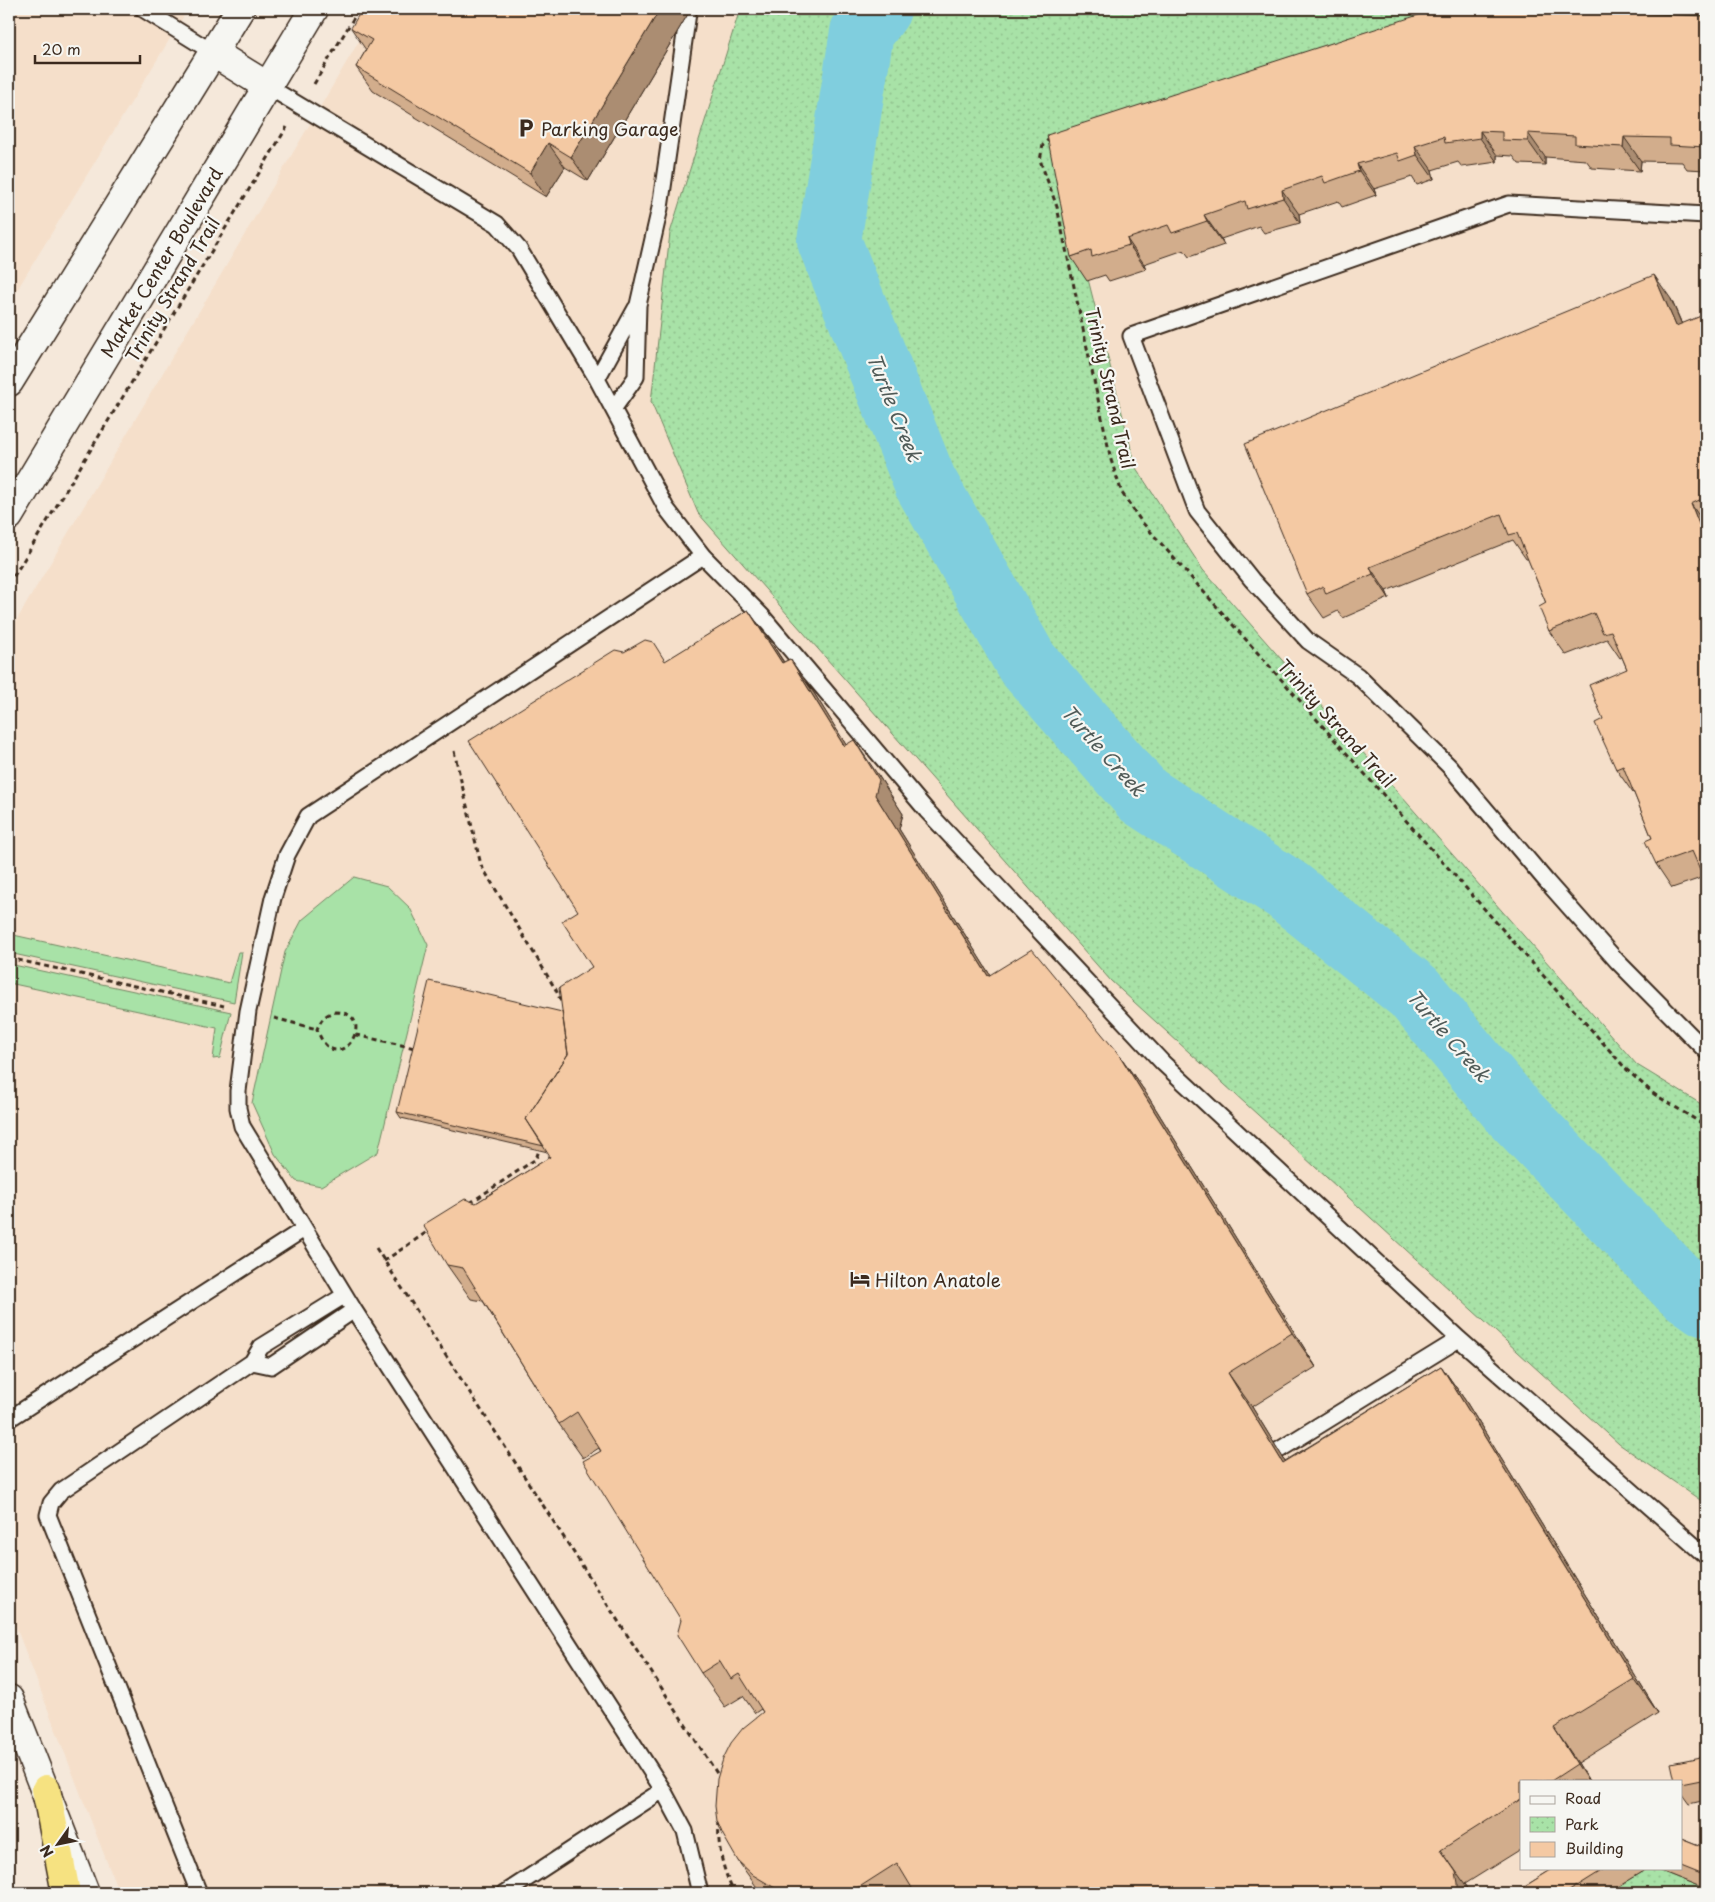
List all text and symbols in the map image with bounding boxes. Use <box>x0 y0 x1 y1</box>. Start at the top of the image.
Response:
scale bar <box>35 32 140 64</box>
text: 20 m <box>42 37 81 60</box>
place label: Parking Garage <box>541 115 679 142</box>
parking icon: Parking Garage <box>515 117 537 139</box>
street label: Market Center Boulevard <box>93 162 229 362</box>
street label: Trinity Strand Trail <box>118 211 226 367</box>
street label: Trinity Strand Trail <box>1079 305 1143 471</box>
water label: Turtle Creek <box>861 349 930 467</box>
street label: Trinity Strand Trail <box>1272 653 1402 793</box>
water label: Turtle Creek <box>1055 698 1154 803</box>
water label: Turtle Creek <box>1401 983 1498 1088</box>
place label: Hilton Anatole <box>875 1266 1001 1293</box>
hotel icon: Hilton Anatole <box>849 1268 871 1290</box>
legend <box>1520 1780 1682 1870</box>
text: Road <box>1565 1786 1601 1809</box>
text: Park <box>1565 1812 1599 1835</box>
north arrow <box>32 1820 82 1870</box>
text: Building <box>1565 1836 1624 1859</box>
text: N <box>35 1841 59 1862</box>

